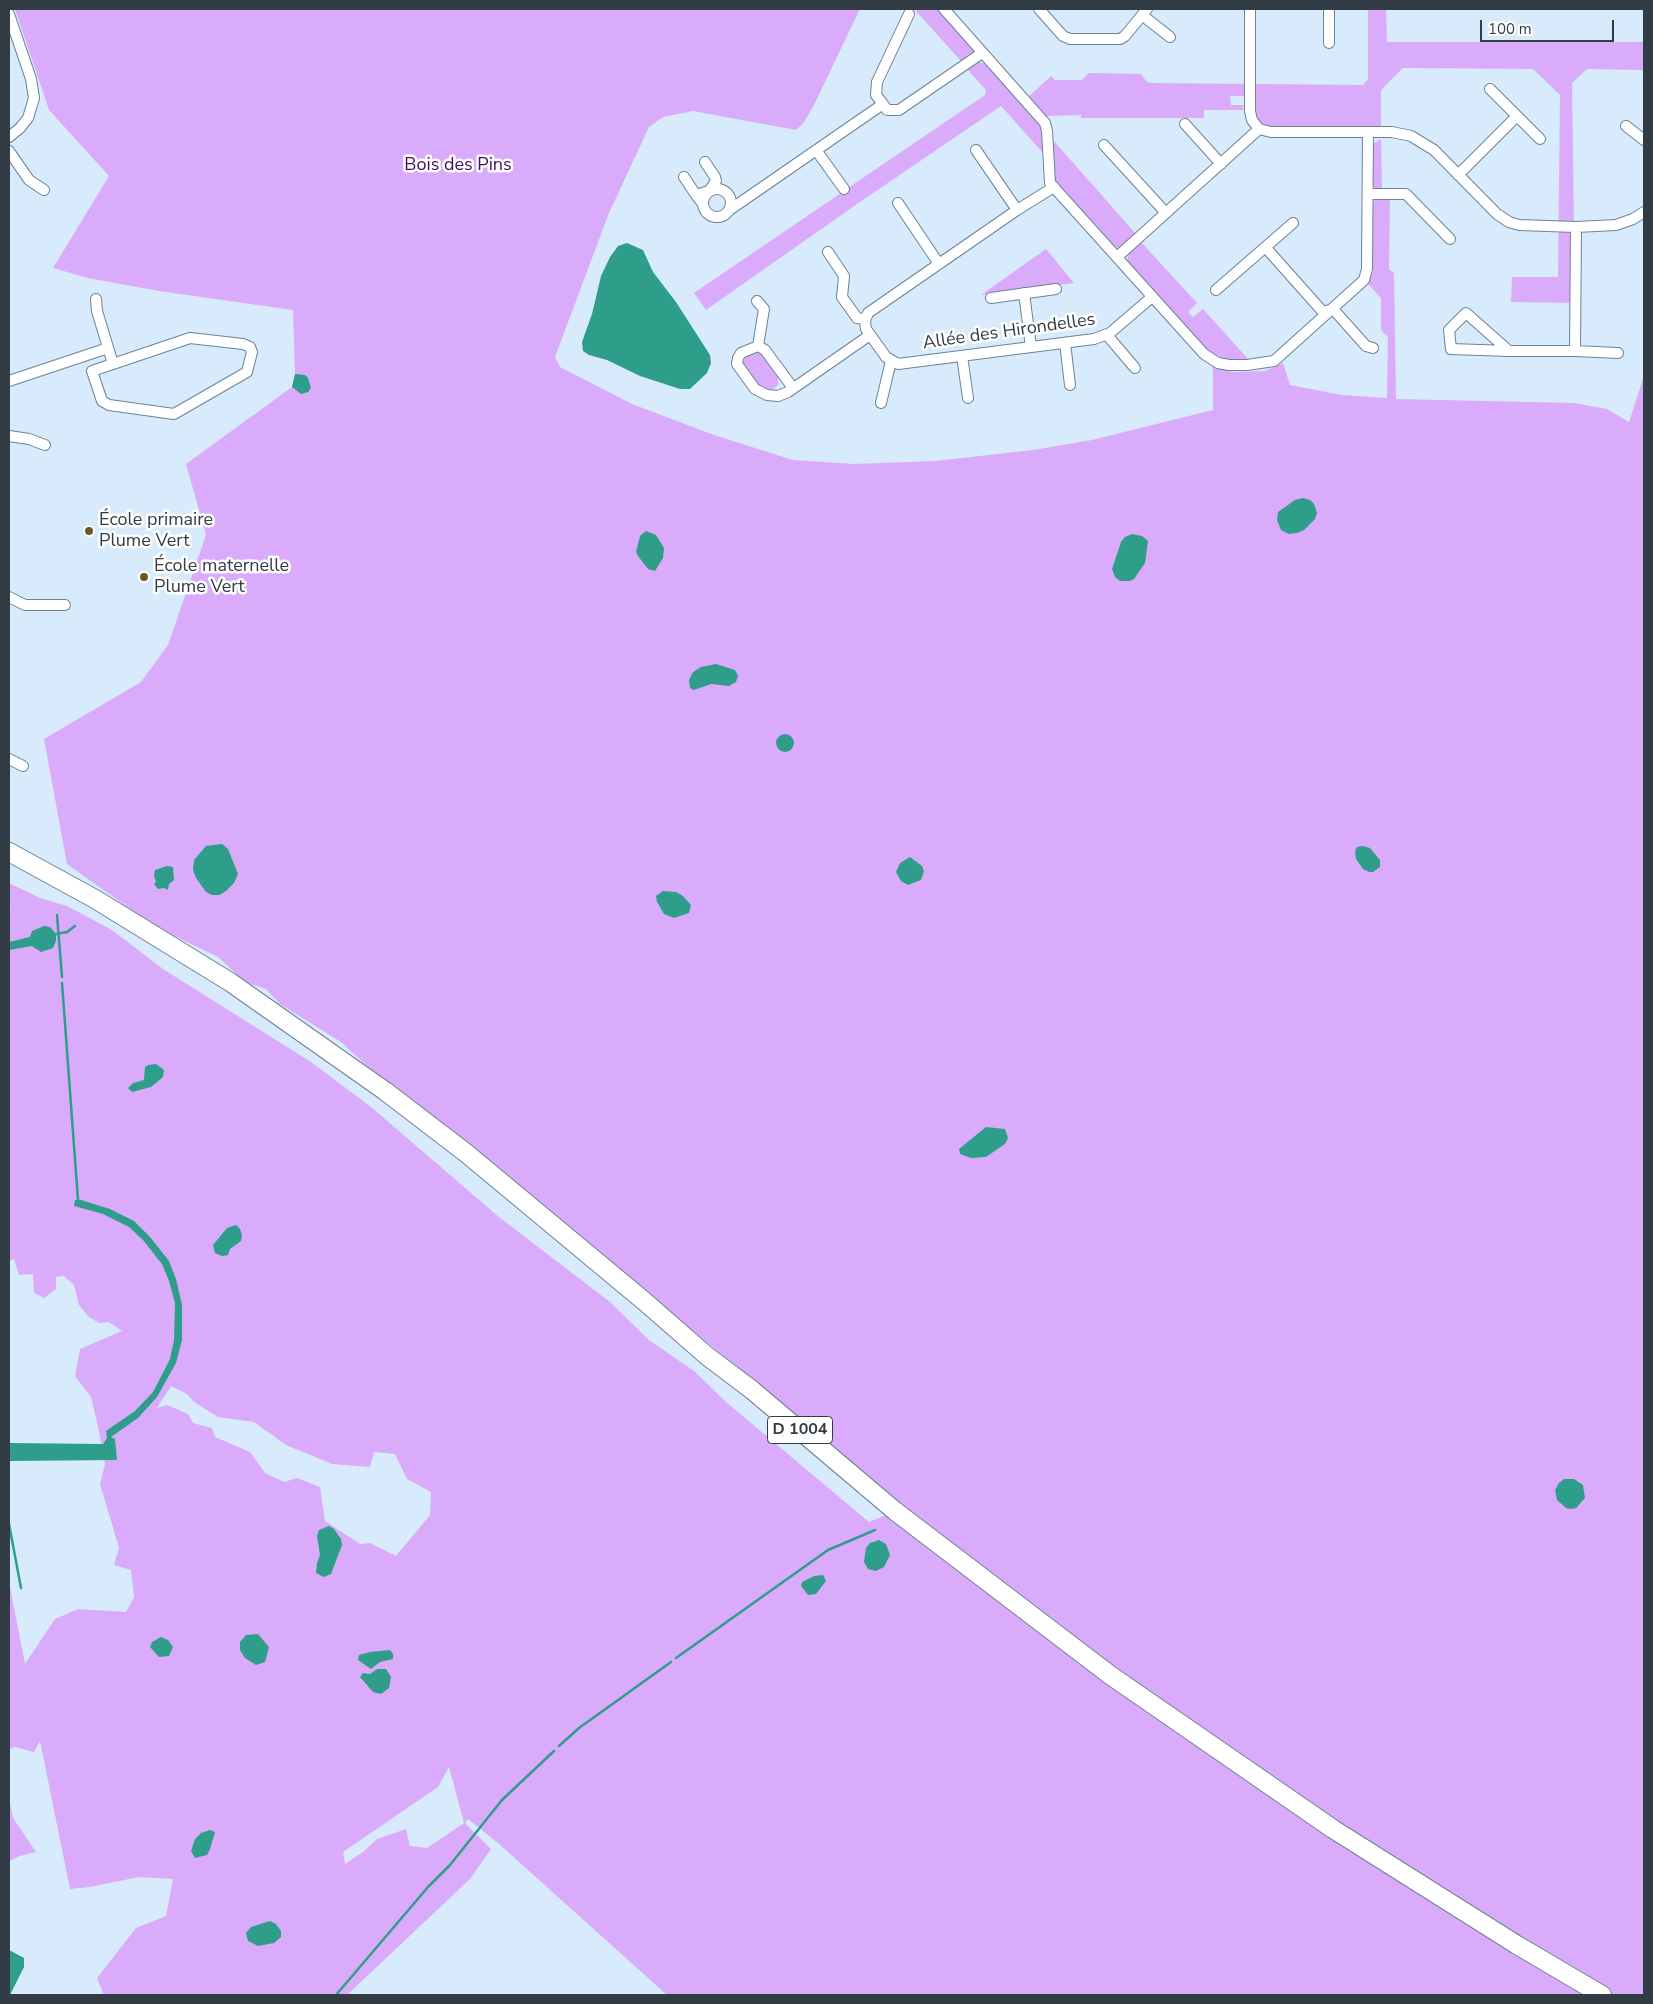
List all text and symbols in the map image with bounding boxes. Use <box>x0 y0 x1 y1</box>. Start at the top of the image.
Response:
scale bar <box>1483 10 1617 42</box>
text: 100 m <box>1488 19 1532 39</box>
park label: Bois des Pins <box>404 155 512 177</box>
street label: Allée des Hirondelles <box>921 309 1097 355</box>
place label: École primaire Plume Vert <box>99 510 213 552</box>
marker: École primaire Plume Vert <box>83 525 95 537</box>
place label: École maternelle Plume Vert <box>154 556 289 598</box>
marker: École maternelle Plume Vert <box>138 571 150 583</box>
road number: D 1004 <box>768 1416 832 1444</box>

